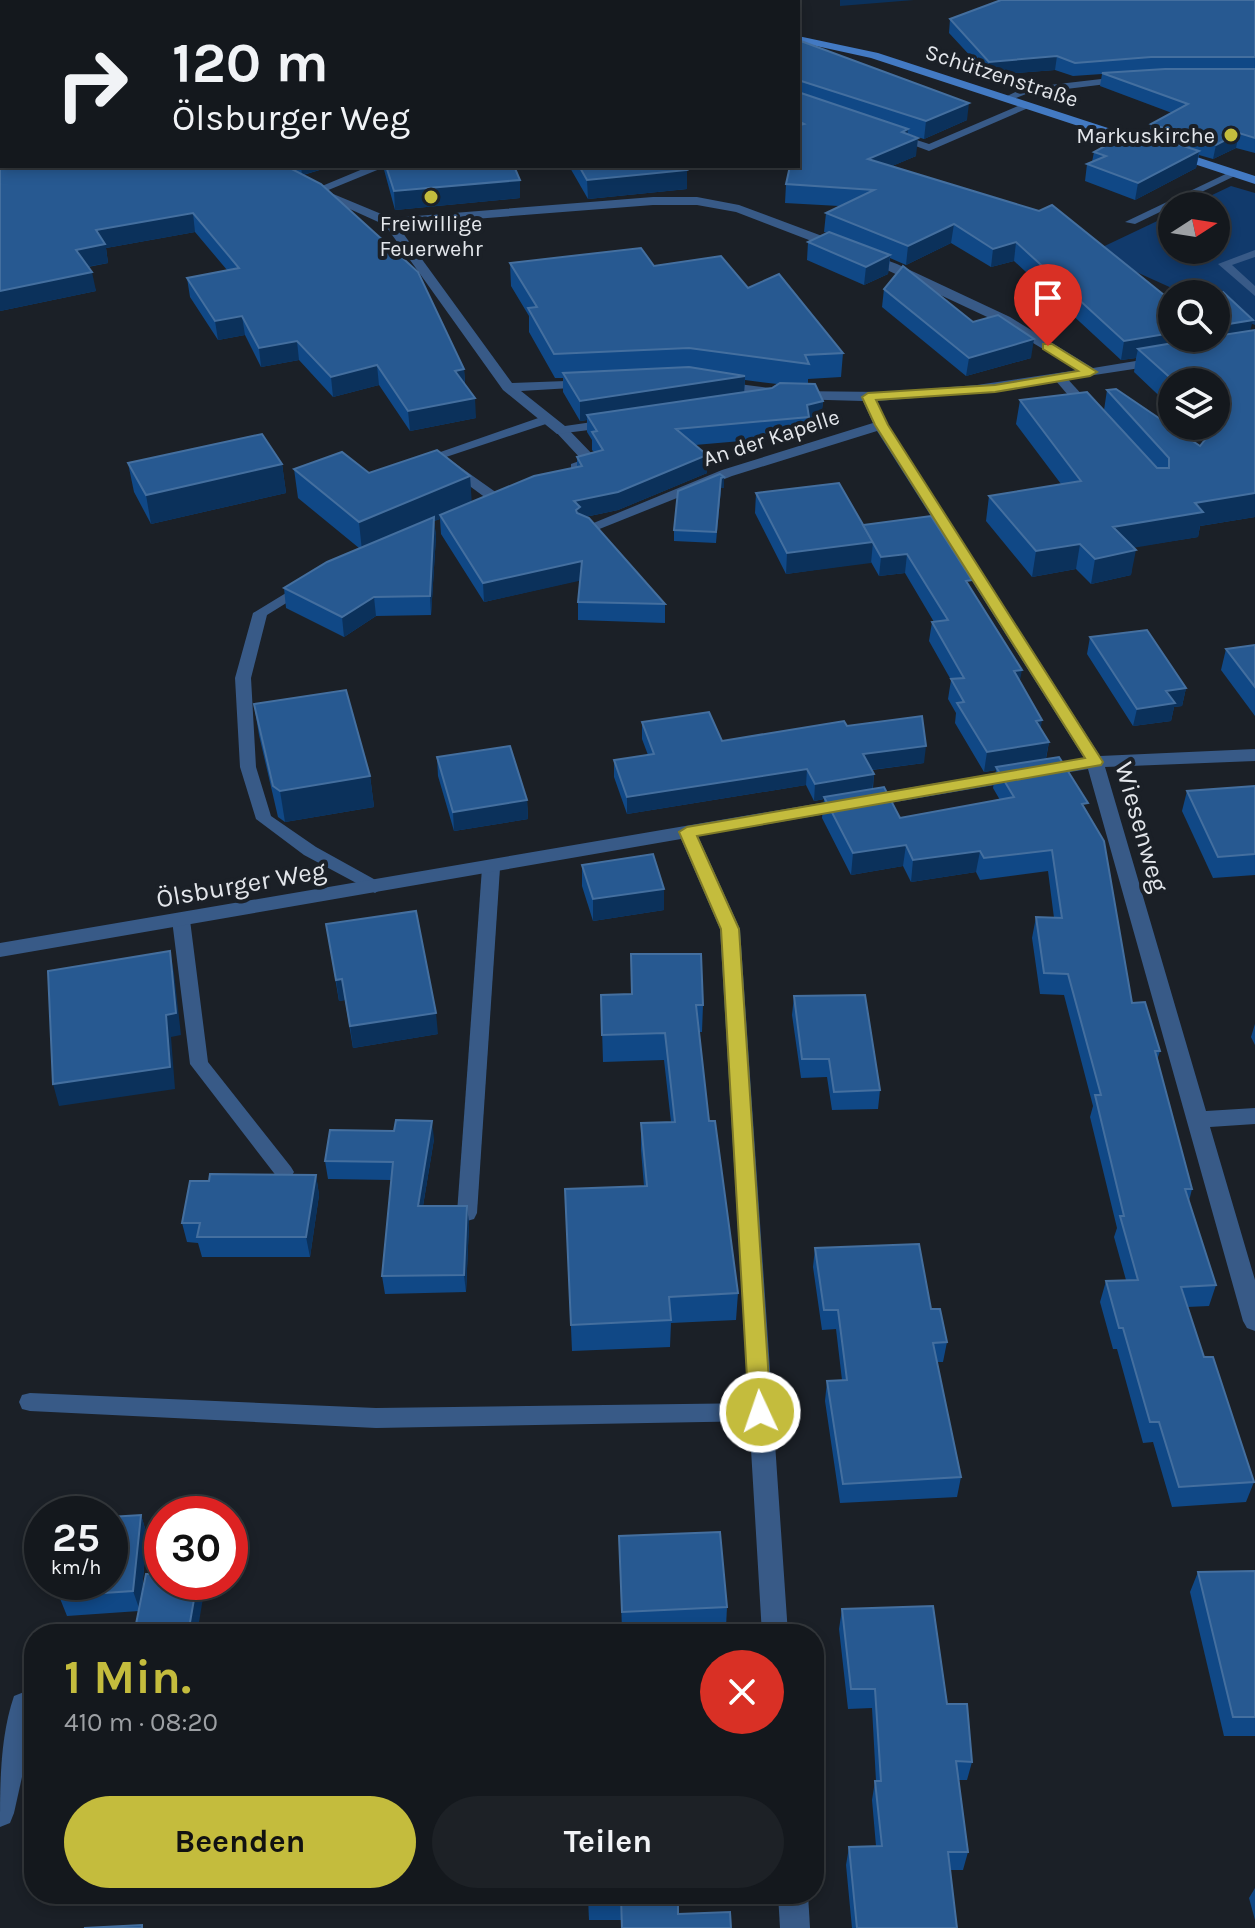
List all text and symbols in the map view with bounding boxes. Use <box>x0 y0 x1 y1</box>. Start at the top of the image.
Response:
text: 120 m <box>172 30 329 95</box>
icon: right <box>40 32 144 136</box>
street label: Schützenstraße <box>922 39 1081 113</box>
text: Ölsburger Weg <box>172 97 410 139</box>
place label: Markuskirche <box>1076 123 1215 149</box>
marker: Markuskirche <box>1222 126 1240 144</box>
marker: Freiwillige Feuerwehr <box>422 188 440 206</box>
north arrow <box>1158 192 1230 264</box>
map controls <box>1158 192 1230 440</box>
place label: Freiwillige Feuerwehr <box>379 211 483 262</box>
pin <box>1014 264 1082 346</box>
icon: arrive <box>1026 276 1070 320</box>
button: search <box>1158 280 1230 352</box>
button: layers <box>1158 368 1230 440</box>
street label: An der Kapelle <box>700 404 843 472</box>
street label: Wiesenweg <box>1108 758 1175 896</box>
street label: Ölsburger Weg <box>154 854 329 915</box>
position arrow <box>718 1370 802 1454</box>
speed limit sign: 30 <box>144 1496 248 1600</box>
text: 25 <box>52 1514 100 1561</box>
text: km/h <box>51 1556 101 1579</box>
text: 1 Min. <box>64 1649 191 1705</box>
button: close <box>700 1650 784 1734</box>
text: 410 m · 08:20 <box>64 1707 218 1738</box>
button: Beenden <box>64 1796 416 1888</box>
button: Teilen <box>432 1796 784 1888</box>

